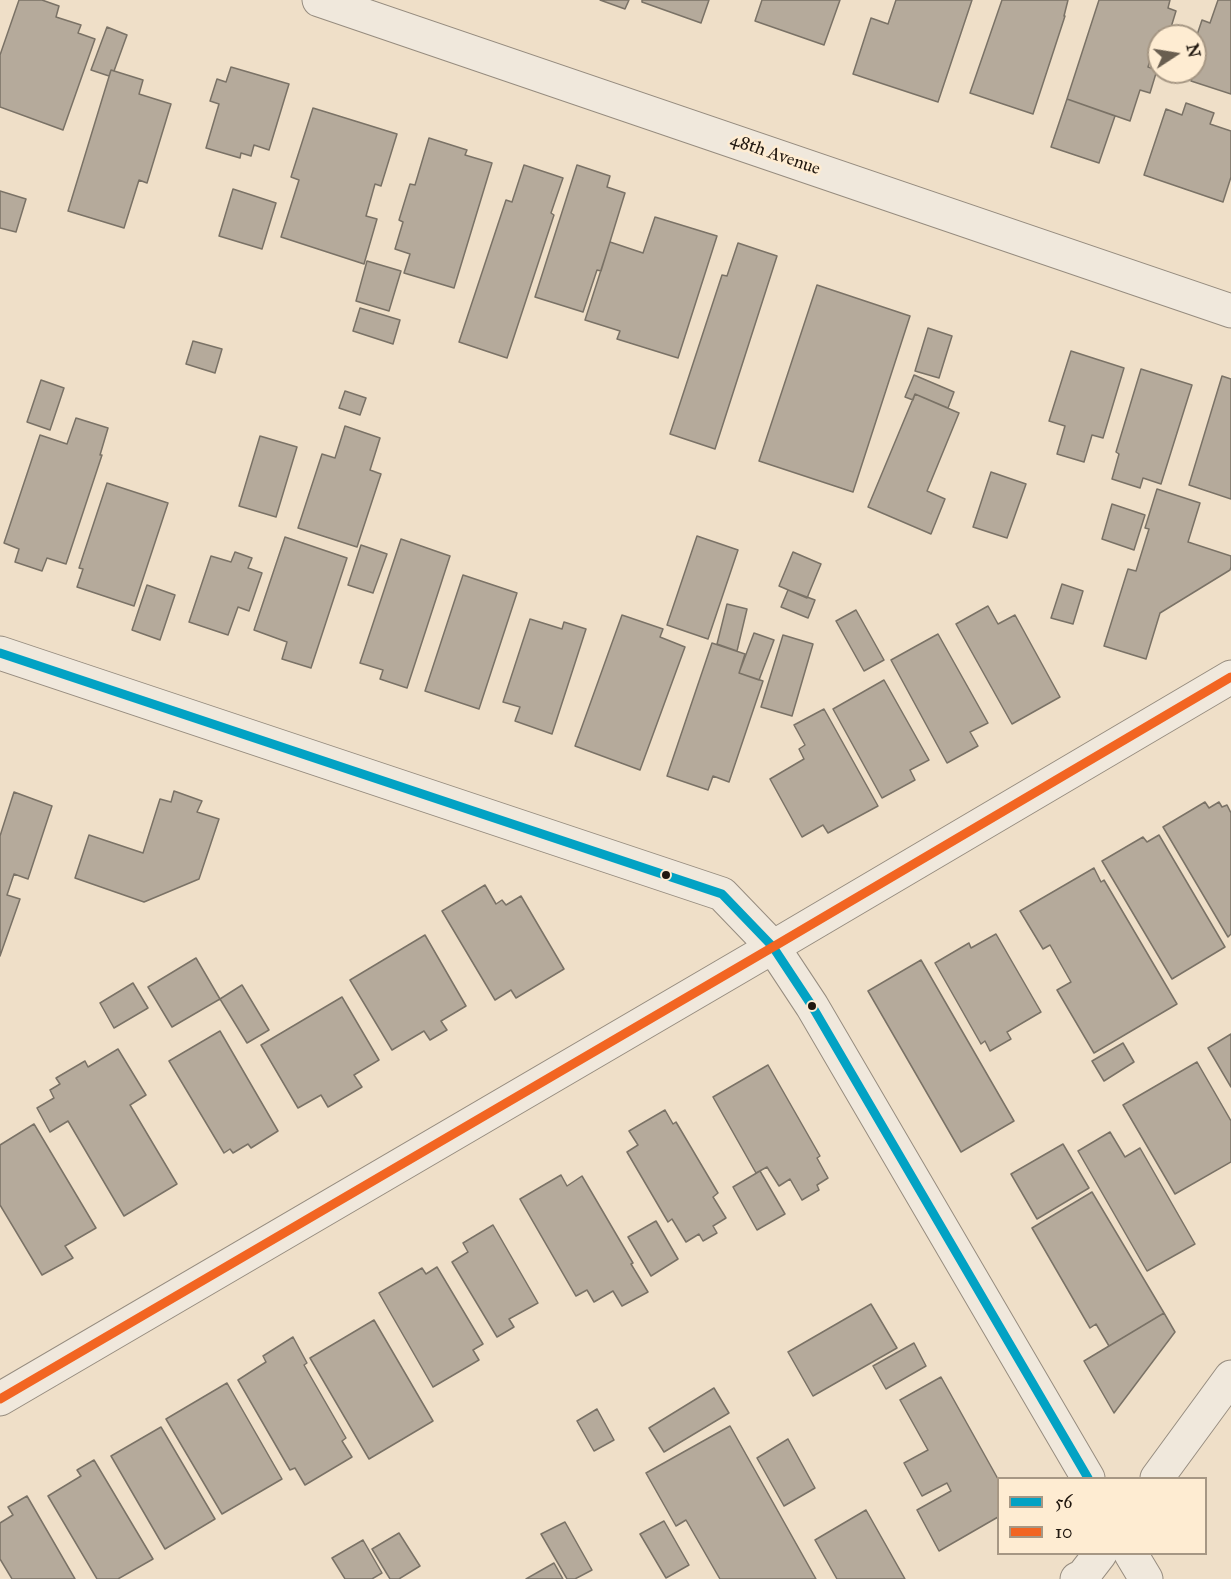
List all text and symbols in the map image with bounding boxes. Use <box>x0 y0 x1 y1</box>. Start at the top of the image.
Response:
north arrow <box>1147 24 1207 84</box>
text: N <box>1182 42 1204 59</box>
street label: 48th Avenue <box>727 130 823 180</box>
unlabelled marker <box>660 869 672 881</box>
unlabelled marker <box>806 1000 818 1012</box>
legend <box>997 1477 1207 1555</box>
text: 56 <box>1055 1491 1073 1513</box>
text: 10 <box>1055 1521 1073 1543</box>

